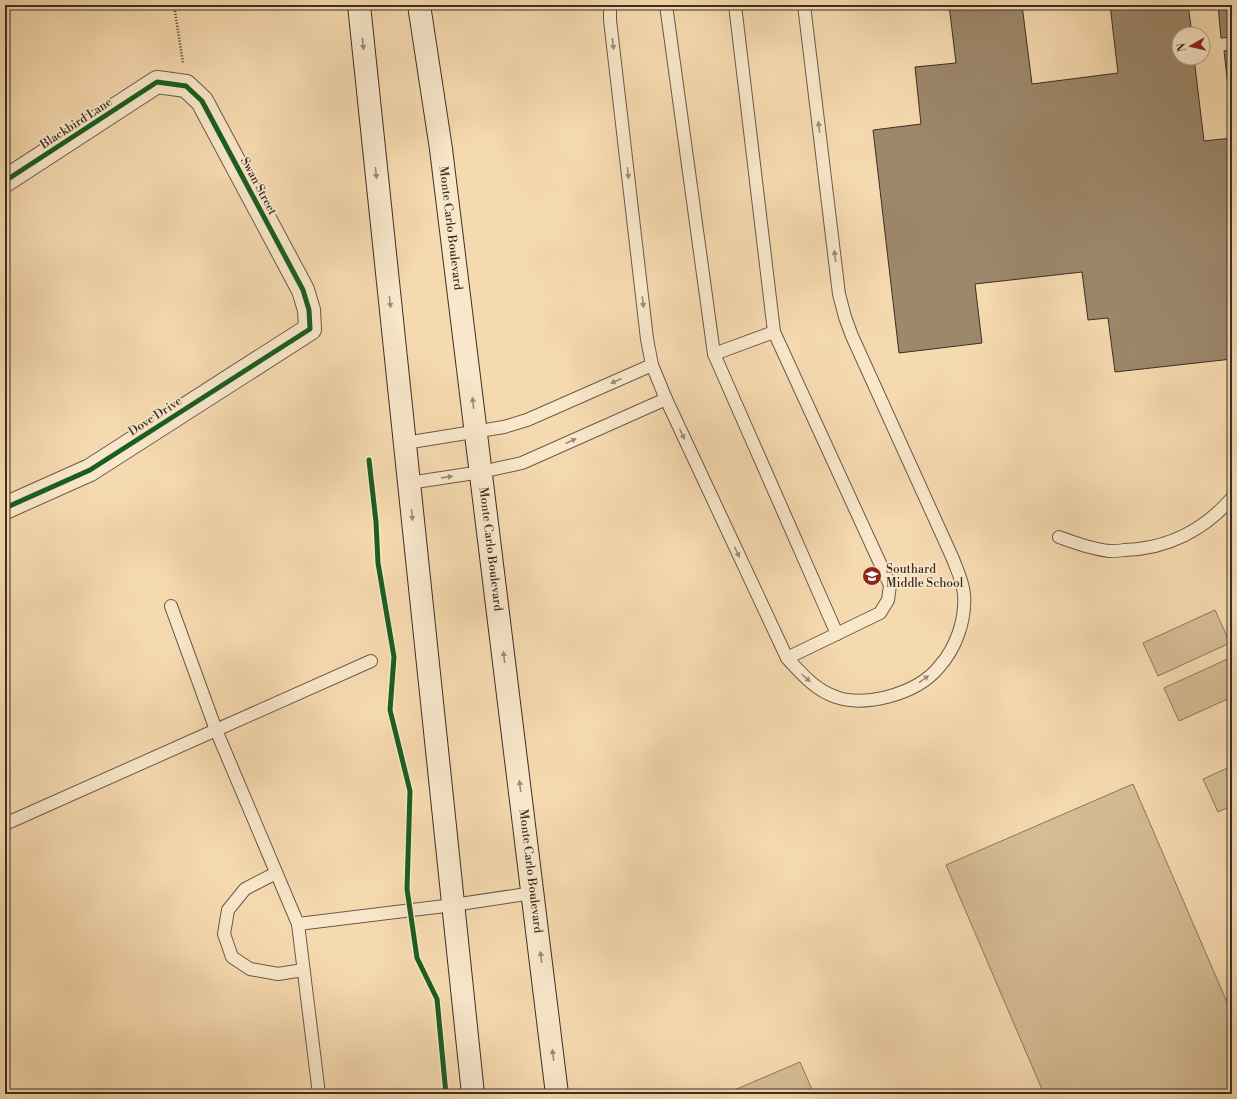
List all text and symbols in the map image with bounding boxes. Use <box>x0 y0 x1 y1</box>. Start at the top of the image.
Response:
north arrow <box>1171 26 1211 66</box>
one-way arrow <box>360 38 366 50</box>
one-way arrow <box>610 38 616 50</box>
text: N <box>1175 42 1190 53</box>
street label: Blackbird Lane <box>37 95 115 153</box>
one-way arrow <box>816 121 822 133</box>
street label: Swan Street <box>237 155 280 218</box>
street label: Monte Carlo Boulevard <box>435 165 466 291</box>
one-way arrow <box>373 167 380 179</box>
one-way arrow <box>625 167 631 179</box>
one-way arrow <box>832 250 838 262</box>
one-way arrow <box>387 296 393 308</box>
one-way arrow <box>640 296 646 308</box>
one-way arrow <box>610 378 622 384</box>
street label: Dove Drive <box>126 394 185 439</box>
one-way arrow <box>470 397 476 409</box>
one-way arrow <box>679 428 685 440</box>
one-way arrow <box>566 438 577 444</box>
one-way arrow <box>441 474 453 480</box>
street label: Monte Carlo Boulevard <box>475 486 506 612</box>
one-way arrow <box>409 509 415 521</box>
one-way arrow <box>734 546 740 558</box>
place label: Southard Middle School <box>886 562 964 591</box>
school or university icon: Southard Middle School <box>861 565 883 587</box>
one-way arrow <box>501 651 507 663</box>
one-way arrow <box>800 673 811 682</box>
one-way arrow <box>919 675 930 684</box>
one-way arrow <box>517 780 523 792</box>
street label: Monte Carlo Boulevard <box>515 808 546 934</box>
one-way arrow <box>538 951 544 963</box>
one-way arrow <box>550 1049 556 1061</box>

